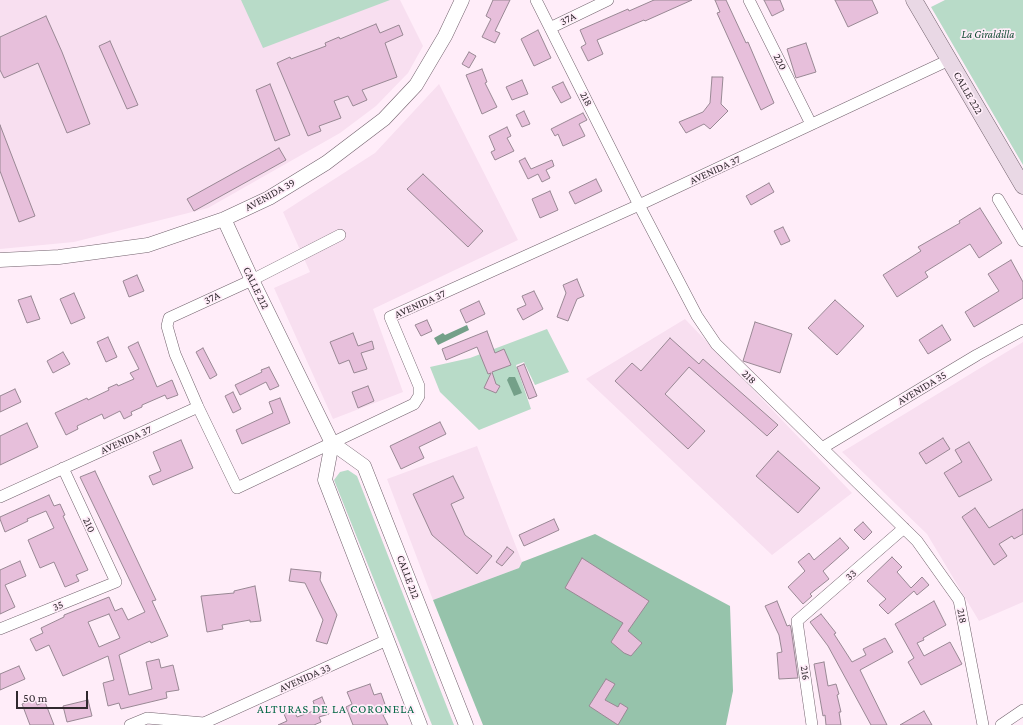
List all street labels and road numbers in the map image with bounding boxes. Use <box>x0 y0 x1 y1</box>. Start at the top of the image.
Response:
street label: 37A <box>558 10 578 28</box>
street label: 220 <box>770 52 790 72</box>
street label: CALLE 222 <box>950 69 986 117</box>
street label: 218 <box>577 89 595 109</box>
street label: AVENIDA 37 <box>687 152 743 188</box>
street label: AVENIDA 39 <box>243 176 297 214</box>
street label: CALLE 212 <box>240 265 272 311</box>
street label: AVENIDA 37 <box>392 287 448 321</box>
street label: 37A <box>202 289 222 307</box>
street label: 218 <box>739 367 759 387</box>
street label: AVENIDA 35 <box>895 368 949 408</box>
street label: AVENIDA 37 <box>98 423 154 457</box>
street label: 210 <box>80 515 98 535</box>
street label: CALLE 212 <box>394 553 422 601</box>
street label: 33 <box>843 567 859 583</box>
street label: 35 <box>51 598 65 614</box>
street label: 218 <box>954 607 970 625</box>
street label: AVENIDA 33 <box>277 661 333 695</box>
street label: 216 <box>797 665 813 681</box>

